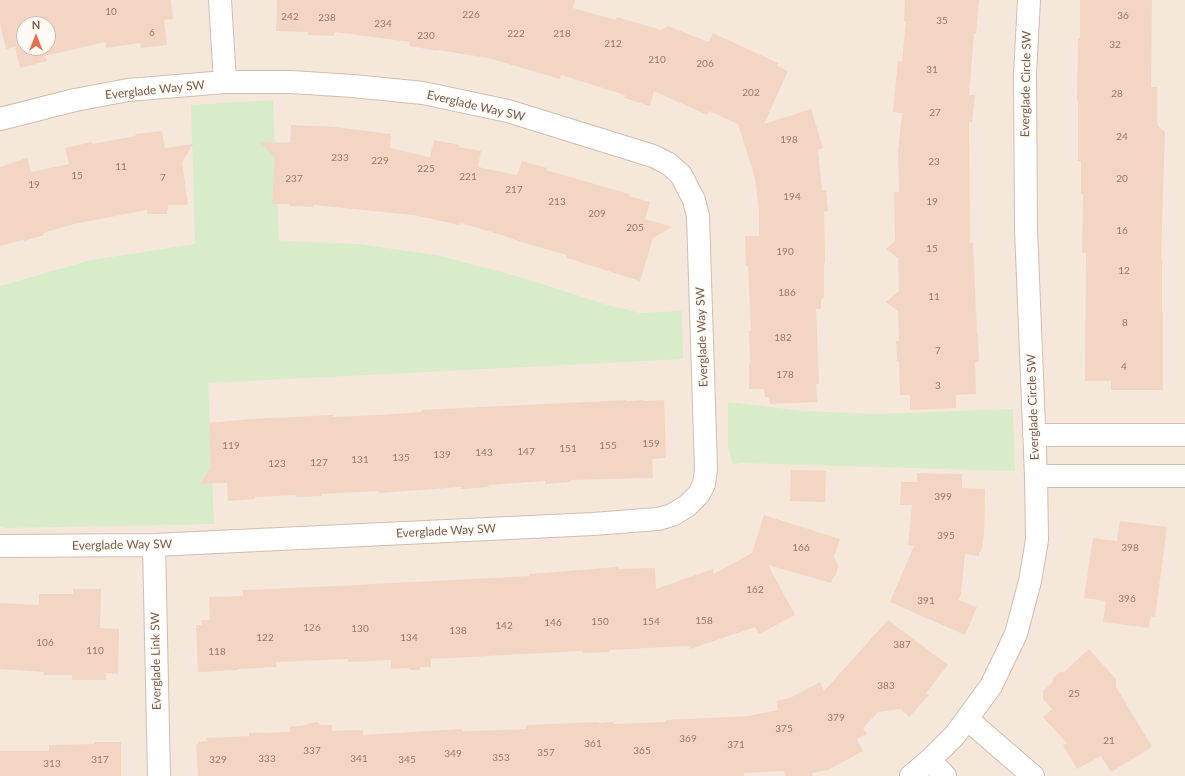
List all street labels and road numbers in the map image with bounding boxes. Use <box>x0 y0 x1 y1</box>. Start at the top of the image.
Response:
street label: Everglade Circle SW <box>1018 31 1034 137</box>
street label: Everglade Way SW <box>104 78 206 102</box>
street label: Everglade Way SW <box>426 88 526 124</box>
street label: Everglade Way SW <box>693 287 711 387</box>
street label: Everglade Circle SW <box>1024 354 1042 460</box>
street label: Everglade Way SW <box>396 521 496 541</box>
street label: Everglade Way SW <box>72 537 172 553</box>
street label: Everglade Link SW <box>148 612 164 710</box>

